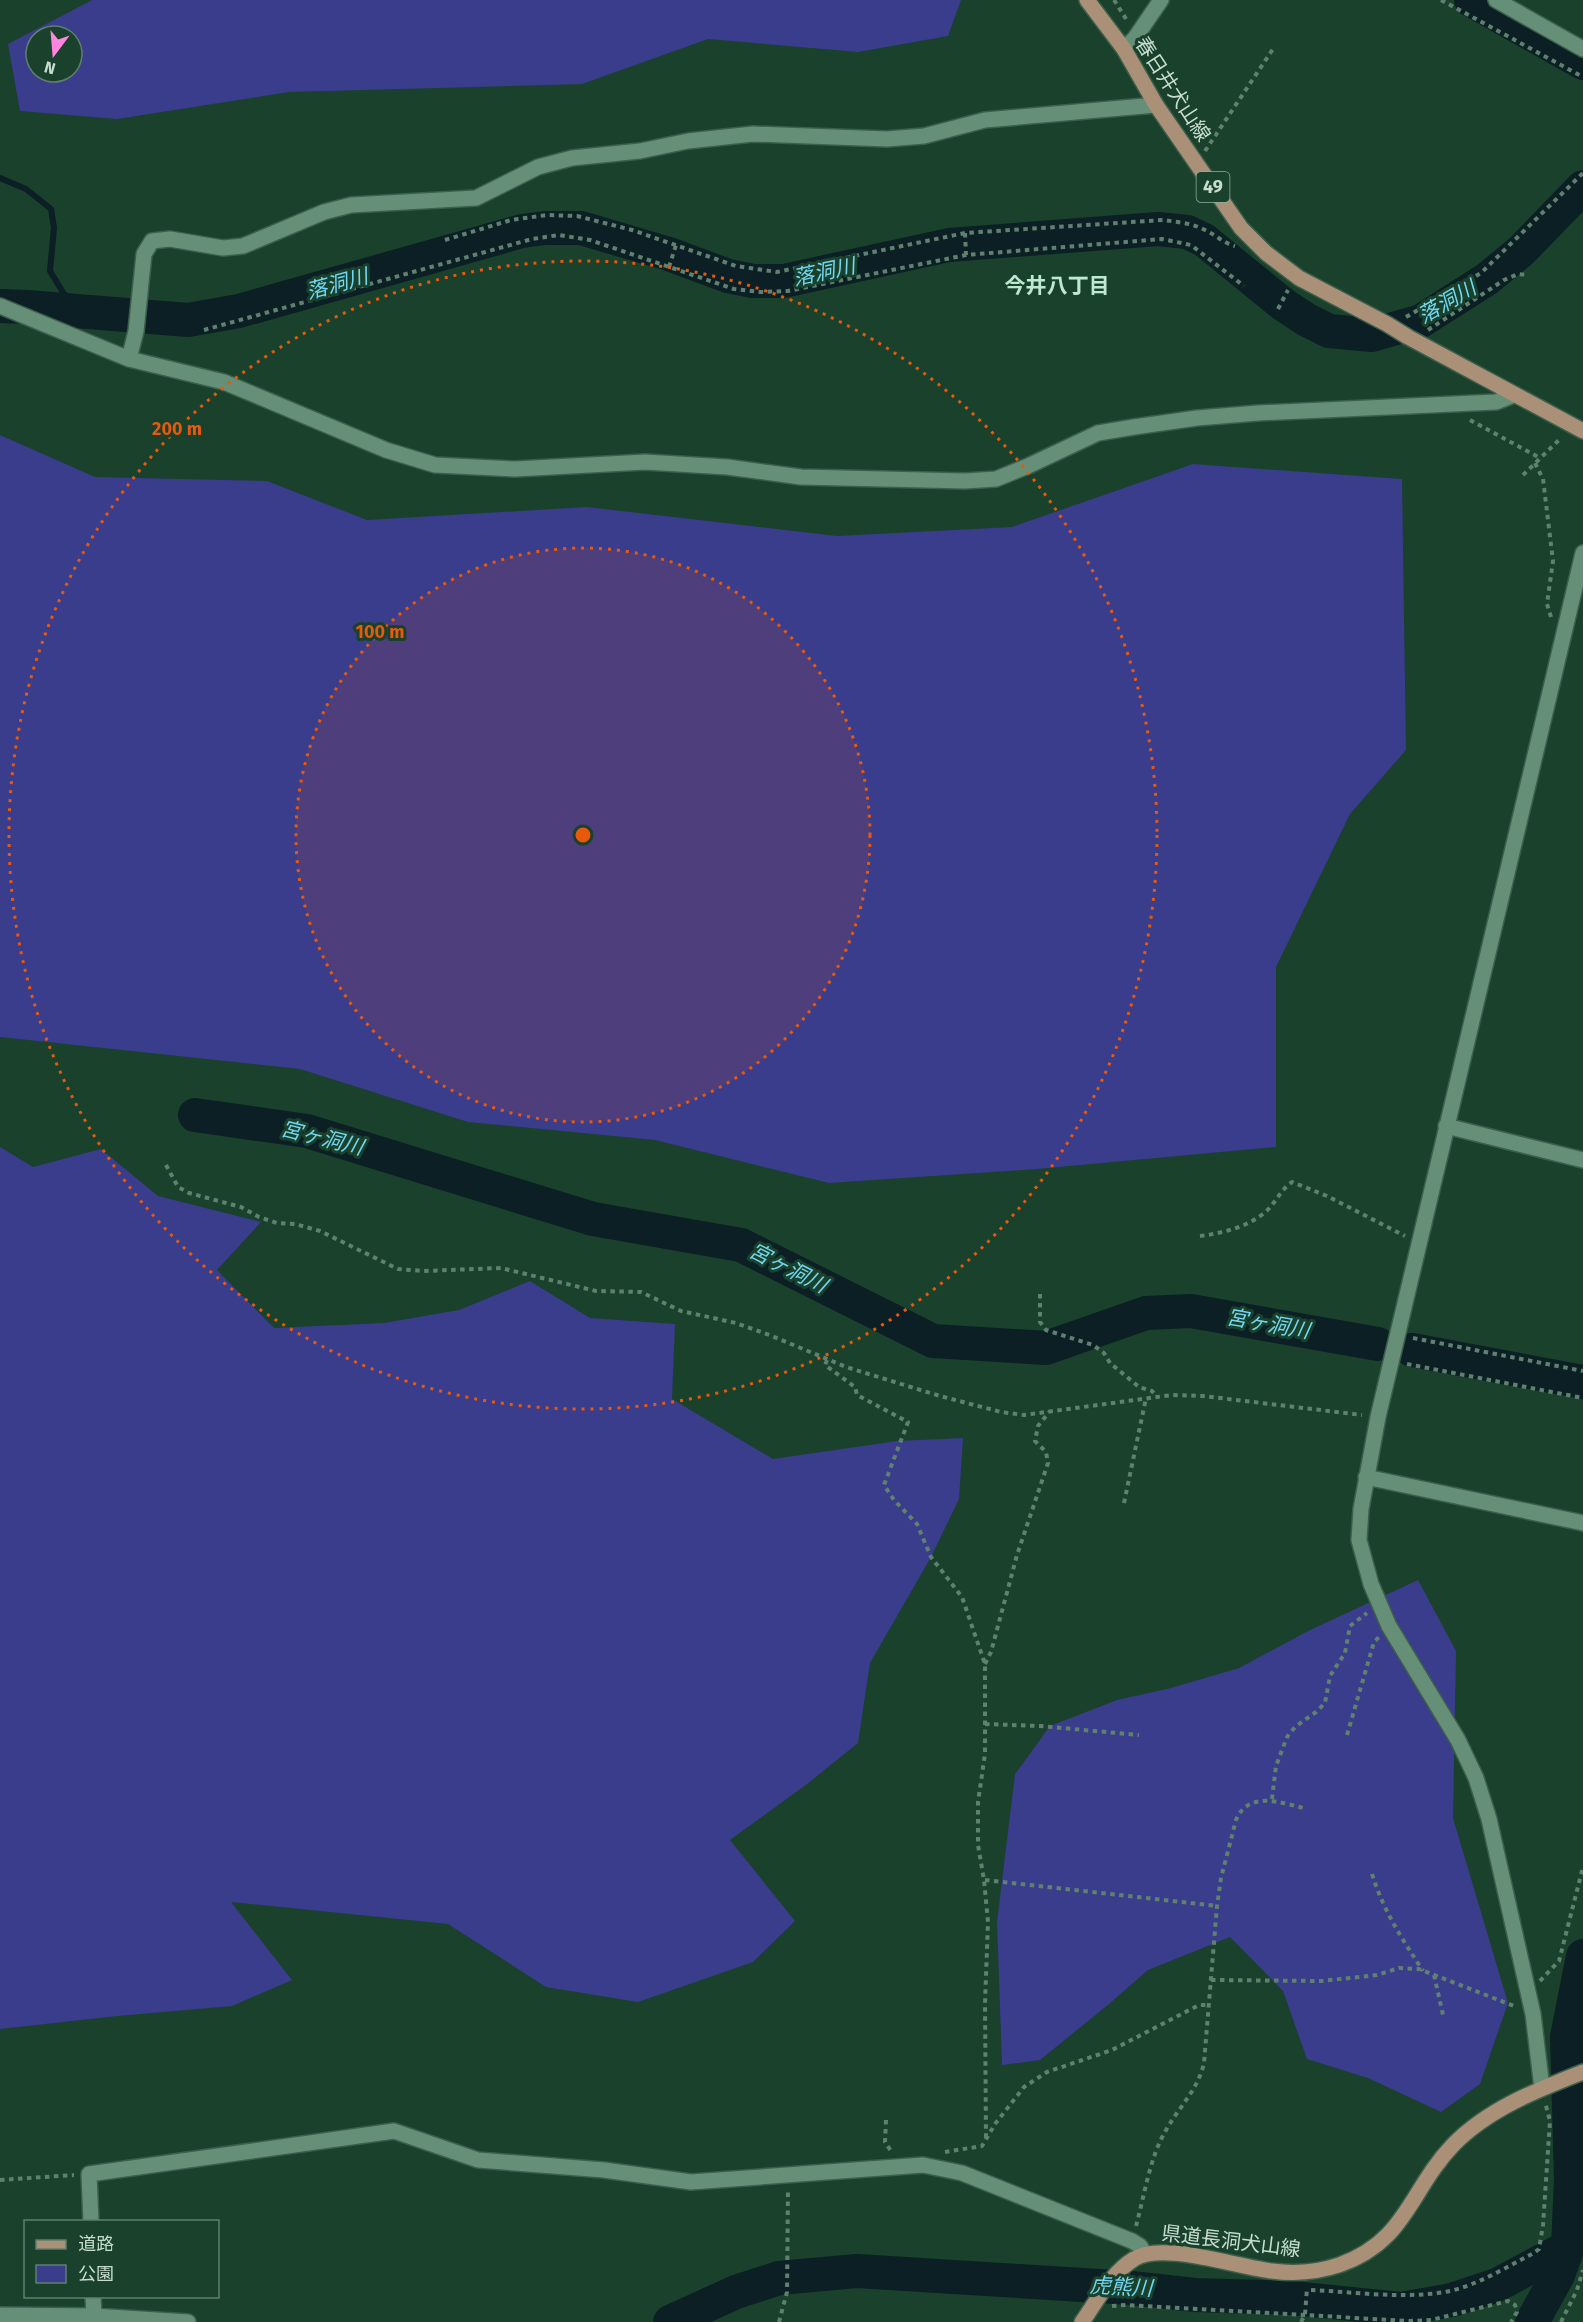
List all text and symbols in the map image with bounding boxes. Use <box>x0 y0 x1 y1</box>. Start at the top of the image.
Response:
north arrow <box>24 24 84 84</box>
street label: 春日井犬山線 <box>1130 32 1216 146</box>
text: N <box>42 57 58 79</box>
road number: 49 <box>1196 172 1230 202</box>
water label: 落洞川 <box>790 252 859 291</box>
water label: 落洞川 <box>303 263 373 305</box>
district label: 今井八丁目 <box>1005 273 1110 299</box>
water label: 落洞川 <box>1413 274 1483 329</box>
text: 200 m <box>152 418 202 440</box>
text: 100 m <box>356 621 404 643</box>
centre of rings <box>573 825 593 845</box>
water label: 宮ヶ洞川 <box>278 1115 368 1161</box>
water label: 宮ヶ洞川 <box>745 1237 833 1300</box>
water label: 宮ヶ洞川 <box>1224 1304 1314 1344</box>
legend <box>24 2220 219 2298</box>
street label: 県道長洞犬山線 <box>1160 2221 1302 2261</box>
text: 道路 <box>78 2233 114 2255</box>
text: 公園 <box>78 2263 114 2285</box>
water label: 虎熊川 <box>1089 2272 1155 2302</box>

